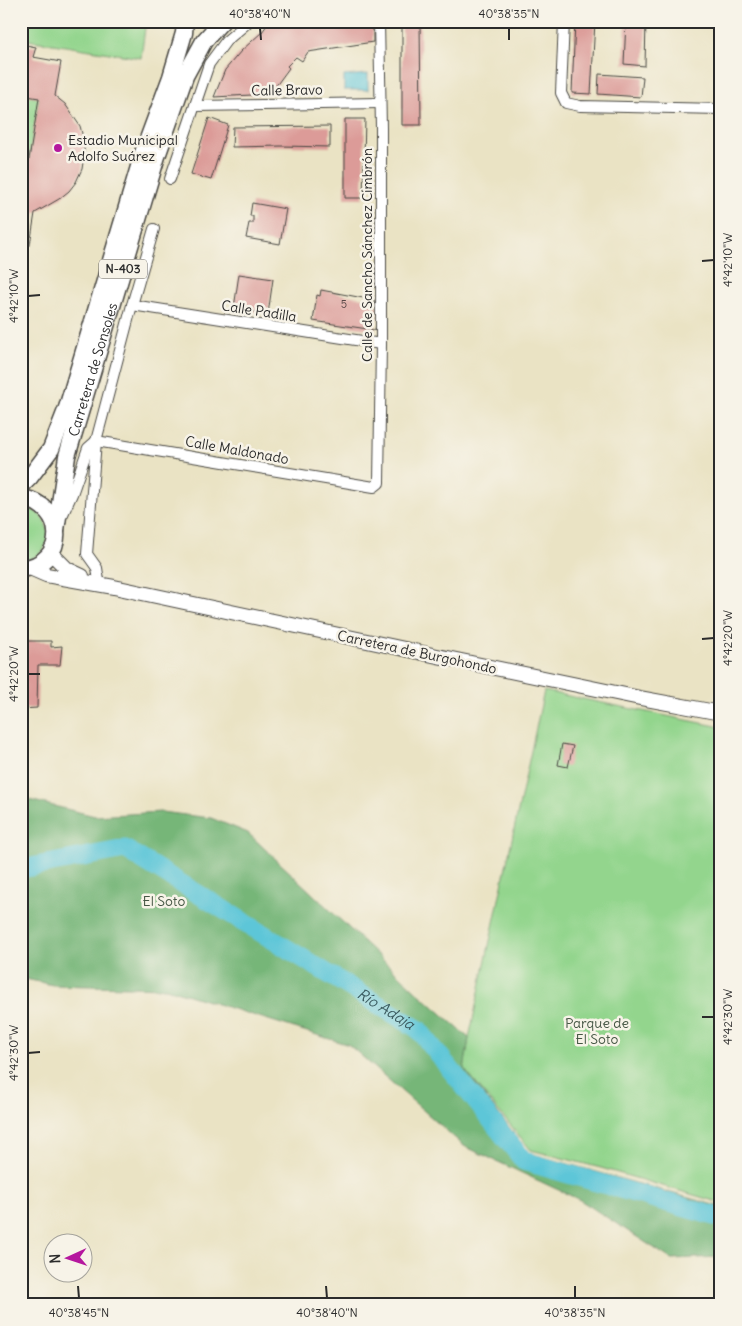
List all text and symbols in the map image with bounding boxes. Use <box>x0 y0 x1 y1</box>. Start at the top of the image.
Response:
text: 40°38'40"N <box>229 6 291 21</box>
text: 40°38'35"N <box>479 6 539 21</box>
street label: Calle Bravo <box>251 80 323 100</box>
place label: Estadio Municipal Adolfo Suárez <box>68 131 178 165</box>
marker: Estadio Municipal Adolfo Suárez <box>52 142 64 154</box>
street label: Calle de Sancho Sánchez Cimbrón <box>358 148 376 362</box>
text: 4°42'10"W <box>720 233 735 287</box>
road number: N-403 <box>99 260 147 278</box>
text: 4°42'10"W <box>6 269 21 323</box>
street label: Calle Padilla <box>220 296 298 326</box>
house number: 5 <box>341 297 347 311</box>
street label: Carretera de Sonsoles <box>64 301 121 439</box>
street label: Calle Maldonado <box>184 432 290 468</box>
text: 4°42'20"W <box>720 610 735 666</box>
street label: Carretera de Burgohondo <box>336 626 498 678</box>
text: 4°42'20"W <box>6 646 21 702</box>
park label: El Soto <box>143 892 186 910</box>
water label: Río Adaja <box>354 984 419 1034</box>
text: 4°42'30"W <box>720 989 735 1045</box>
park label: Parque de El Soto <box>565 1014 629 1048</box>
text: 4°42'30"W <box>6 1025 21 1081</box>
north arrow <box>42 1234 92 1284</box>
text: N <box>46 1253 64 1264</box>
text: 40°38'45"N <box>49 1305 109 1320</box>
text: 40°38'40"N <box>296 1305 358 1320</box>
text: 40°38'35"N <box>545 1305 605 1320</box>

